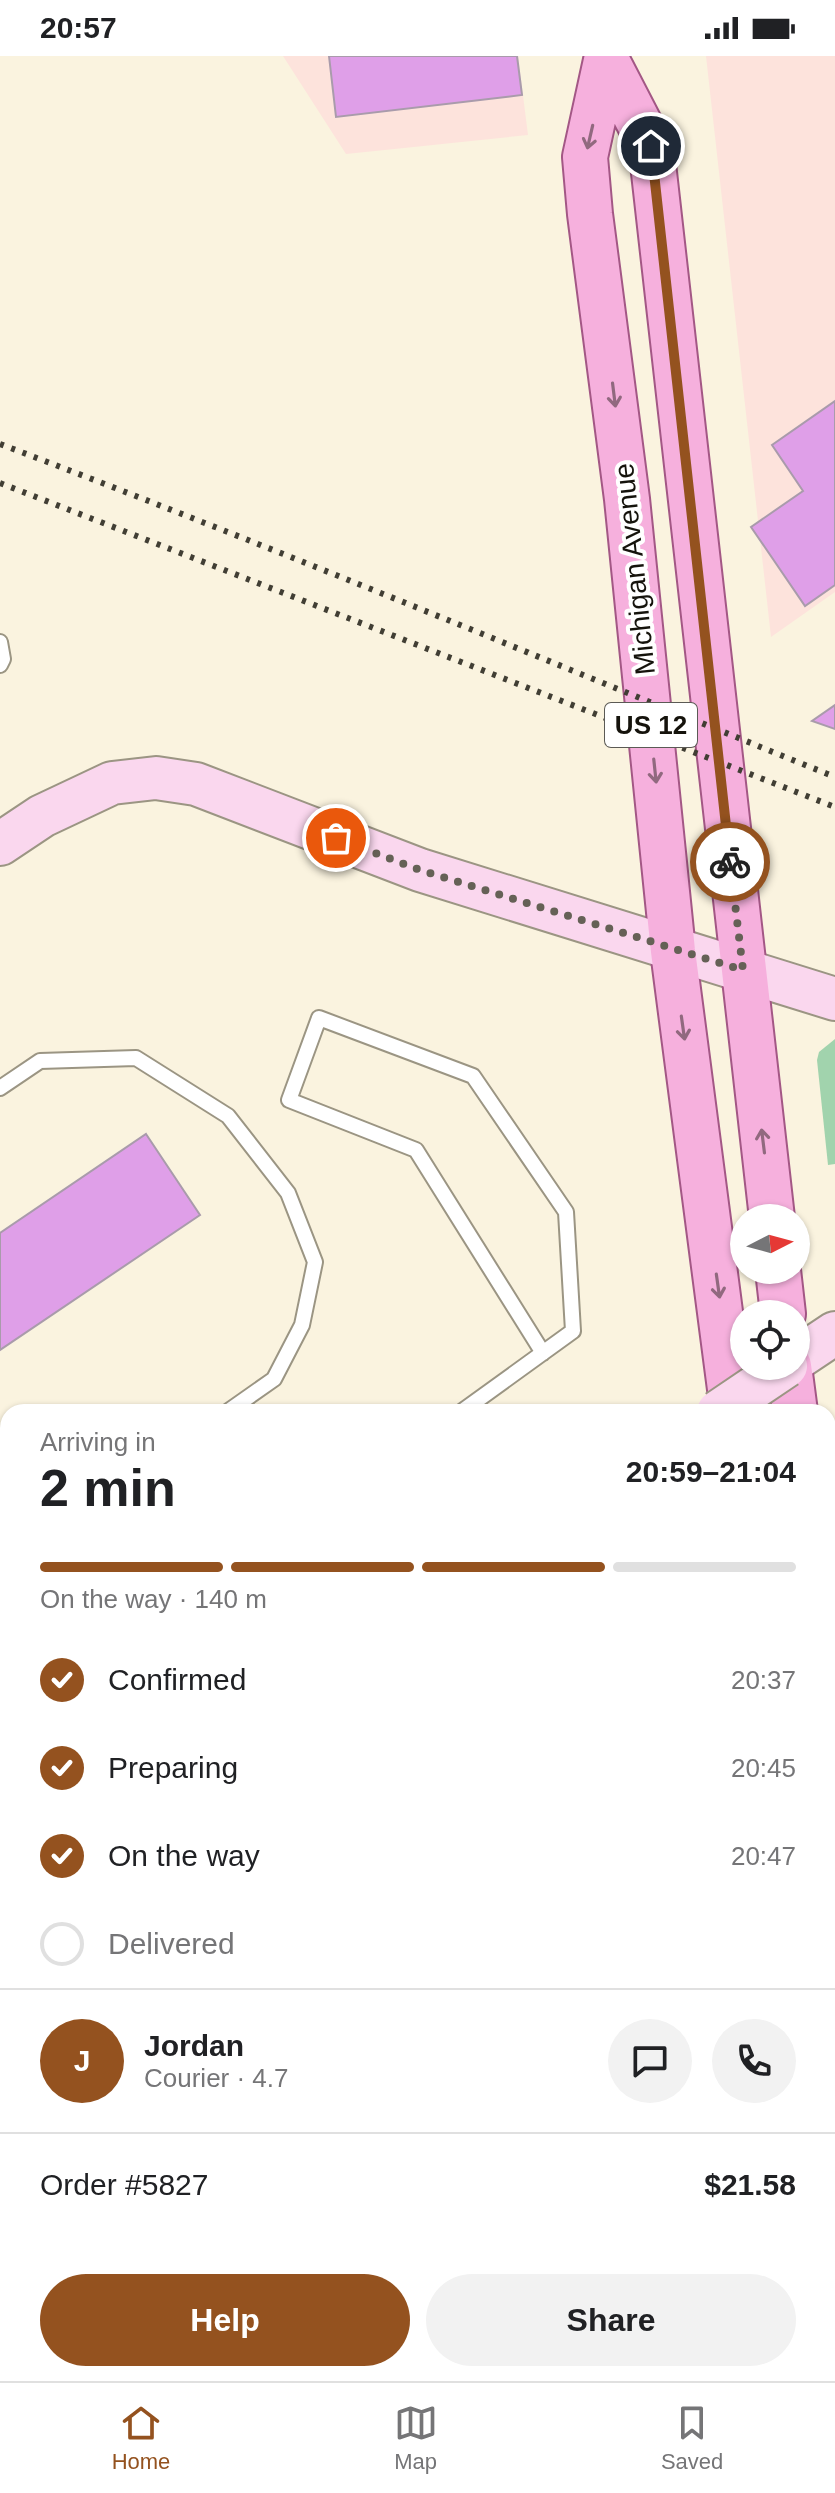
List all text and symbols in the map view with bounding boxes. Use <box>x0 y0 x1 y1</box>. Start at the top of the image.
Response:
text: 20:57 <box>40 11 117 44</box>
pin <box>617 112 685 180</box>
one-way arrow <box>582 124 597 149</box>
icon: home <box>629 124 673 168</box>
one-way arrow <box>606 381 621 408</box>
street label: Michigan Avenue <box>608 462 661 676</box>
road number: US 12 <box>605 703 697 747</box>
one-way arrow <box>648 757 663 784</box>
pin <box>302 804 370 872</box>
icon: bag <box>314 816 358 860</box>
courier <box>690 822 770 902</box>
icon: bike <box>708 840 752 884</box>
one-way arrow <box>676 1015 691 1040</box>
one-way arrow <box>755 1128 770 1154</box>
north arrow <box>730 1204 810 1284</box>
map controls <box>730 1204 810 1380</box>
one-way arrow <box>711 1273 726 1298</box>
button: locate <box>730 1300 810 1380</box>
text: Arriving in <box>40 1427 156 1457</box>
text: 20:59–21:04 <box>626 1455 796 1488</box>
text: 2 min <box>40 1459 176 1517</box>
text: On the way · 140 m <box>40 1584 267 1614</box>
icon: check <box>40 1658 84 1702</box>
text: Confirmed <box>108 1663 246 1696</box>
text: 20:37 <box>731 1665 796 1695</box>
icon: check <box>40 1746 84 1790</box>
text: Preparing <box>108 1751 238 1784</box>
text: 20:45 <box>731 1753 796 1783</box>
icon: check <box>40 1834 84 1878</box>
text: On the way <box>108 1839 260 1872</box>
text: 20:47 <box>731 1841 796 1871</box>
text: Delivered <box>108 1927 235 1960</box>
button: chat <box>608 2019 692 2103</box>
button: phone <box>712 2019 796 2103</box>
text: Jordan <box>144 2029 244 2062</box>
text: J <box>74 2044 90 2077</box>
text: Courier · 4.7 <box>144 2063 289 2093</box>
text: Order #5827 <box>40 2168 208 2201</box>
text: $21.58 <box>704 2168 796 2201</box>
button: Help <box>40 2274 410 2366</box>
button: Share <box>426 2274 796 2366</box>
tab: Home <box>112 2401 170 2475</box>
tab: Map <box>394 2401 438 2475</box>
tab: Saved <box>661 2401 723 2475</box>

